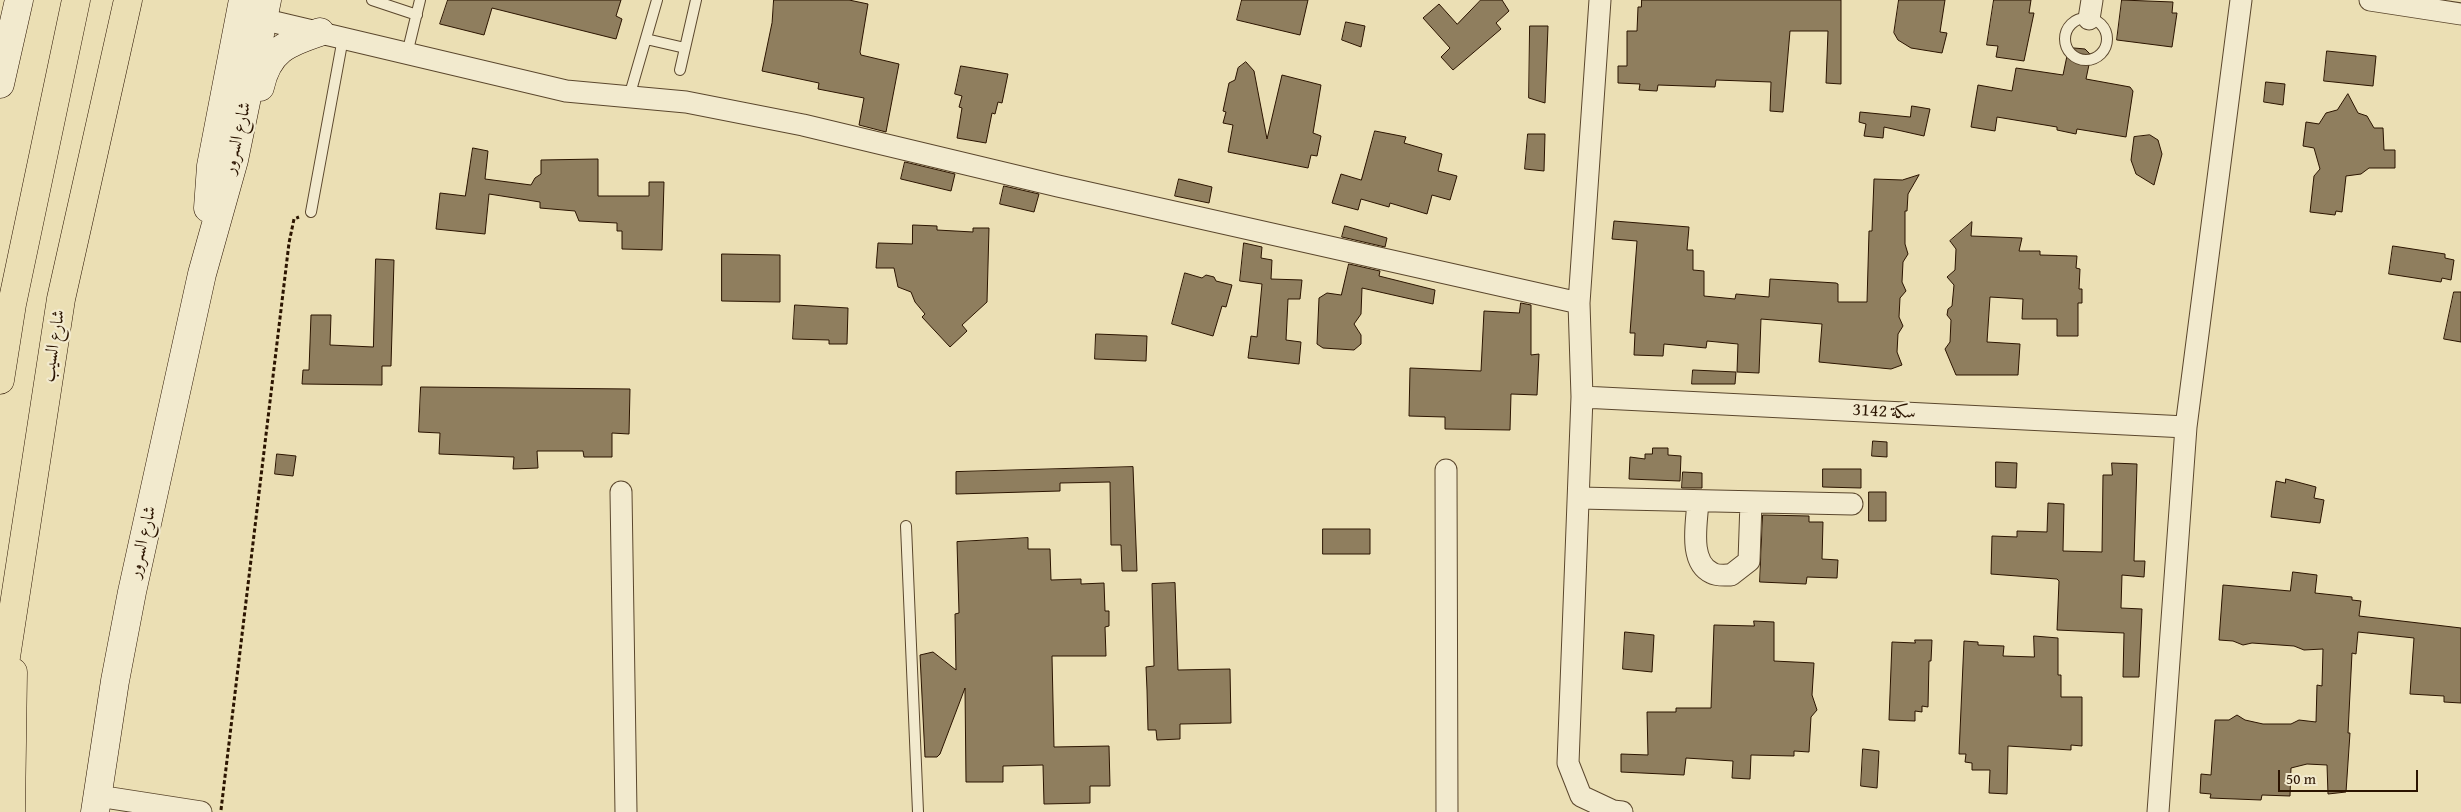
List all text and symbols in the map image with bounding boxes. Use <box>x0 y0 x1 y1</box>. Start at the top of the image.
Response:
street label: شارع السرور <box>219 100 257 176</box>
street label: شارع السيب <box>38 308 70 384</box>
street label: سكة 3142 <box>1852 400 1916 424</box>
street label: شارع السرور <box>124 504 162 580</box>
scale bar <box>2281 760 2421 792</box>
text: 50 m <box>2286 768 2316 789</box>

